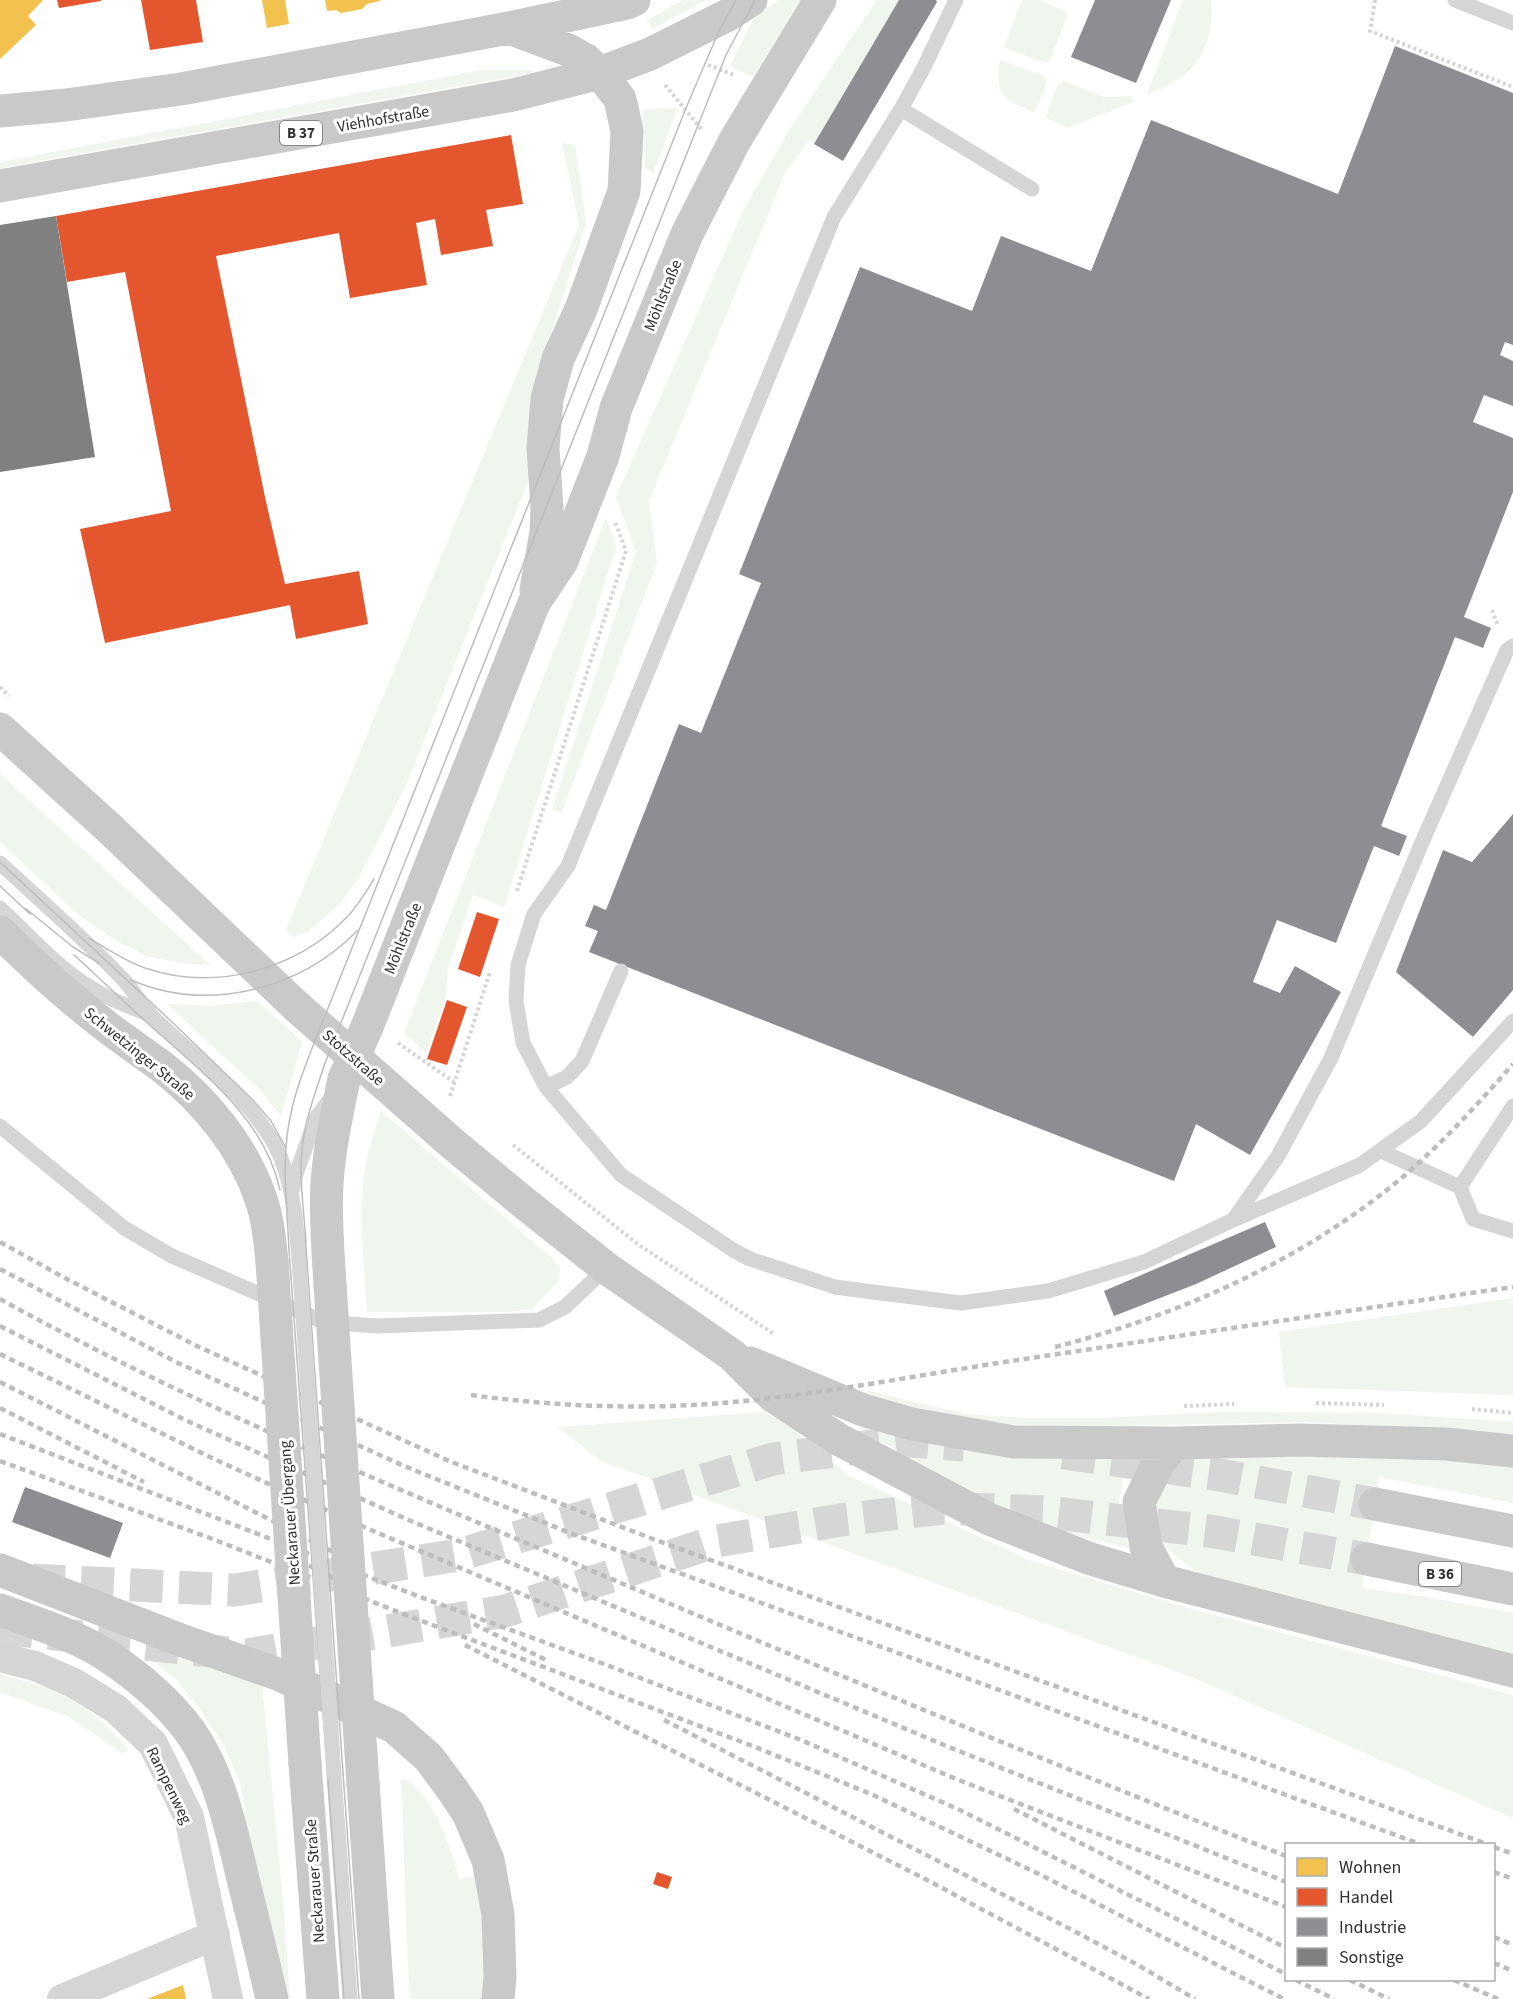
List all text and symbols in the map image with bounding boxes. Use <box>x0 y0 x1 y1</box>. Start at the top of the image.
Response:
street label: Viehhofstraße <box>335 100 431 138</box>
road number: B 37 <box>280 121 322 145</box>
street label: Möhlstraße <box>639 256 687 334</box>
street label: Möhlstraße <box>379 899 427 977</box>
street label: Schwetzinger Straße <box>79 1002 200 1106</box>
street label: Stotzstraße <box>317 1024 389 1091</box>
street label: Neckarauer Übergang <box>274 1440 306 1586</box>
road number: B 36 <box>1419 1562 1461 1586</box>
street label: Rampenweg <box>141 1743 197 1828</box>
street label: Neckarauer Straße <box>300 1818 330 1944</box>
legend <box>1285 1843 1495 1981</box>
text: Wohnen <box>1339 1855 1401 1880</box>
text: Handel <box>1339 1885 1393 1910</box>
text: Industrie <box>1339 1915 1406 1940</box>
text: Sonstige <box>1339 1945 1404 1970</box>

